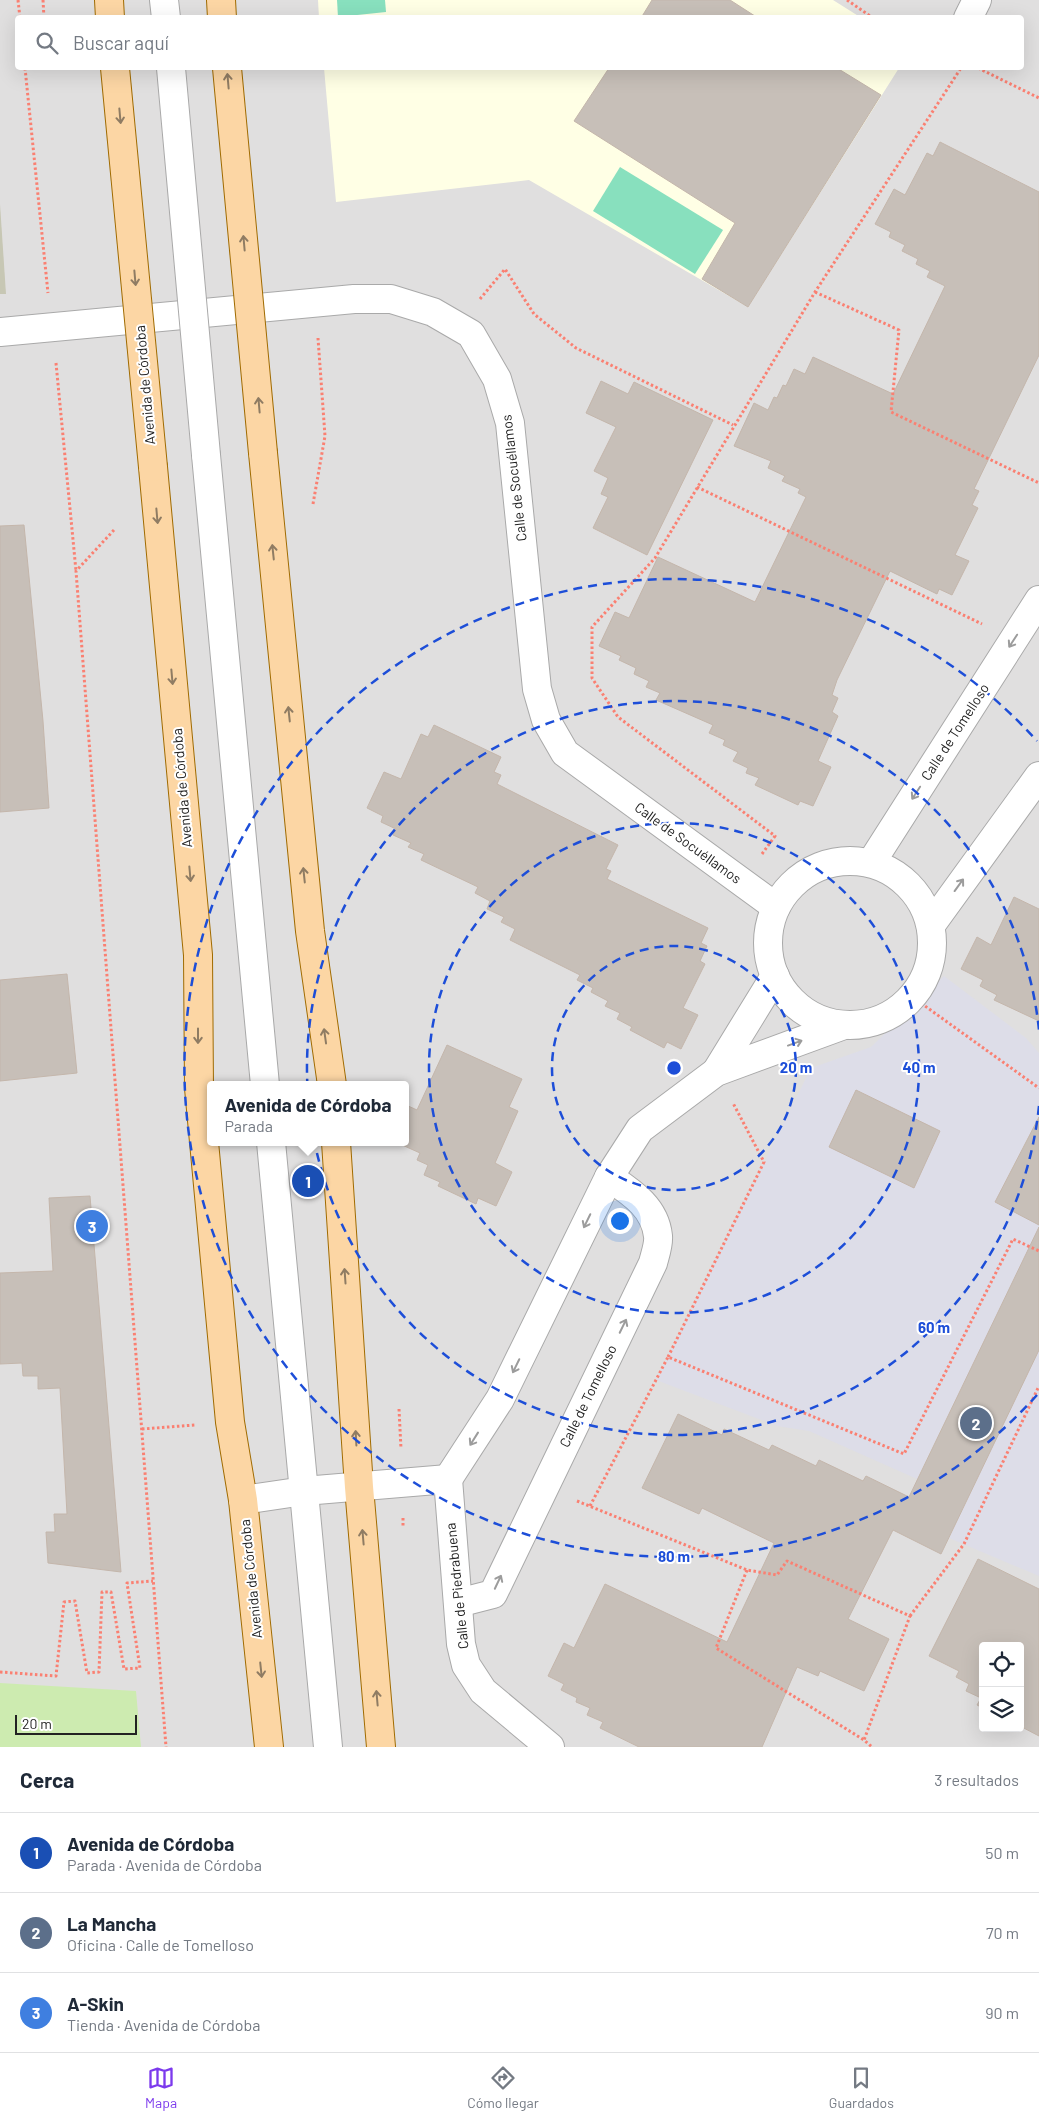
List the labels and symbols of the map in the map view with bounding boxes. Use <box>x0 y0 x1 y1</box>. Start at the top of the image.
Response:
one-way arrow <box>223 73 233 89</box>
one-way arrow <box>115 108 125 124</box>
one-way arrow <box>239 235 248 251</box>
one-way arrow <box>131 269 140 285</box>
street label: Avenida de Córdoba <box>131 325 158 445</box>
one-way arrow <box>254 397 264 413</box>
street label: Calle de Socuéllamos <box>497 413 530 542</box>
one-way arrow <box>153 507 162 523</box>
one-way arrow <box>268 544 278 560</box>
one-way arrow <box>1007 634 1018 648</box>
one-way arrow <box>167 669 177 685</box>
street label: Calle de Tomelloso <box>917 680 992 783</box>
one-way arrow <box>284 706 293 722</box>
street label: Avenida de Córdoba <box>168 728 195 848</box>
one-way arrow <box>910 785 920 799</box>
street label: Calle de Socuéllamos <box>632 798 745 887</box>
one-way arrow <box>185 866 195 882</box>
one-way arrow <box>299 868 309 884</box>
one-way arrow <box>954 879 965 892</box>
one-way arrow <box>193 1028 203 1044</box>
one-way arrow <box>320 1029 330 1045</box>
one-way arrow <box>786 1038 802 1047</box>
text: 20 m <box>780 1058 812 1076</box>
text: 40 m <box>902 1058 936 1076</box>
centre of rings <box>665 1059 683 1077</box>
pin: 1 <box>292 1162 324 1200</box>
pin: 3 <box>76 1207 108 1245</box>
your location <box>607 1208 633 1234</box>
one-way arrow <box>582 1213 592 1228</box>
one-way arrow <box>340 1268 350 1284</box>
one-way arrow <box>618 1318 628 1333</box>
text: 60 m <box>918 1318 950 1336</box>
street label: Calle de Tomelloso <box>555 1342 620 1450</box>
one-way arrow <box>510 1359 520 1374</box>
pin: 2 <box>960 1404 992 1442</box>
one-way arrow <box>351 1430 360 1446</box>
one-way arrow <box>469 1432 479 1446</box>
street label: Avenida de Córdoba <box>236 1519 265 1639</box>
street label: Calle de Piedrabuena <box>441 1522 472 1650</box>
one-way arrow <box>358 1529 368 1545</box>
text: 80 m <box>658 1547 690 1565</box>
one-way arrow <box>494 1575 504 1590</box>
one-way arrow <box>256 1662 266 1678</box>
one-way arrow <box>372 1691 382 1707</box>
scale bar <box>15 1712 138 1735</box>

